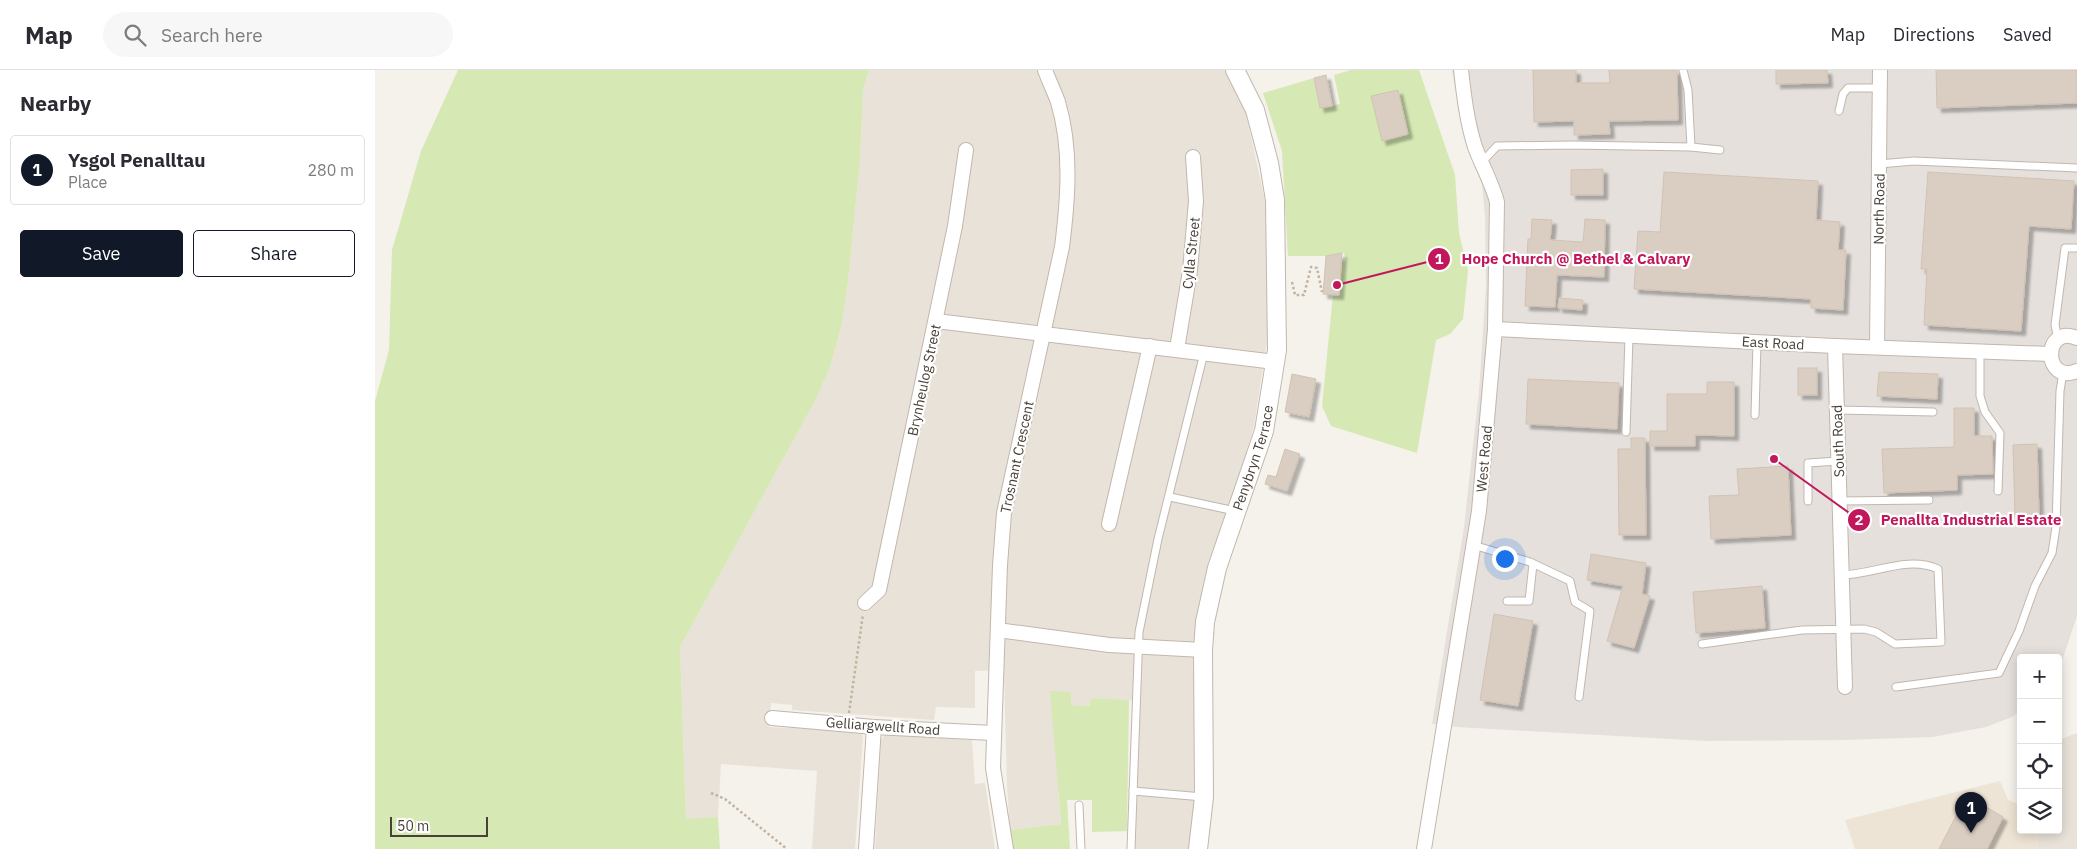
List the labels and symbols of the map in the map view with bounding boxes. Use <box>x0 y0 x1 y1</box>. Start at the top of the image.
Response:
street label: North Road <box>1869 173 1889 245</box>
street label: Cylla Street <box>1178 216 1204 290</box>
callout: Hope Church @ Bethel & Calvary <box>1427 244 1701 274</box>
text: 1 <box>1434 249 1444 268</box>
text: Hope Church @ Bethel & Calvary <box>1462 249 1690 268</box>
street label: Brynheulog Street <box>903 322 945 437</box>
street label: East Road <box>1741 332 1805 354</box>
street label: Trosnant Crescent <box>996 399 1038 515</box>
street label: Penybryn Terrace <box>1228 403 1277 513</box>
street label: South Road <box>1828 405 1848 477</box>
street label: West Road <box>1472 425 1496 493</box>
callout: Penallta Industrial Estate <box>1846 505 2072 535</box>
text: 2 <box>1854 510 1864 529</box>
text: Penallta Industrial Estate <box>1881 510 2061 529</box>
your location <box>1492 546 1518 572</box>
street label: Gelliargwellt Road <box>825 713 941 739</box>
pin: 1 <box>1955 792 1987 833</box>
scale bar <box>390 814 487 837</box>

